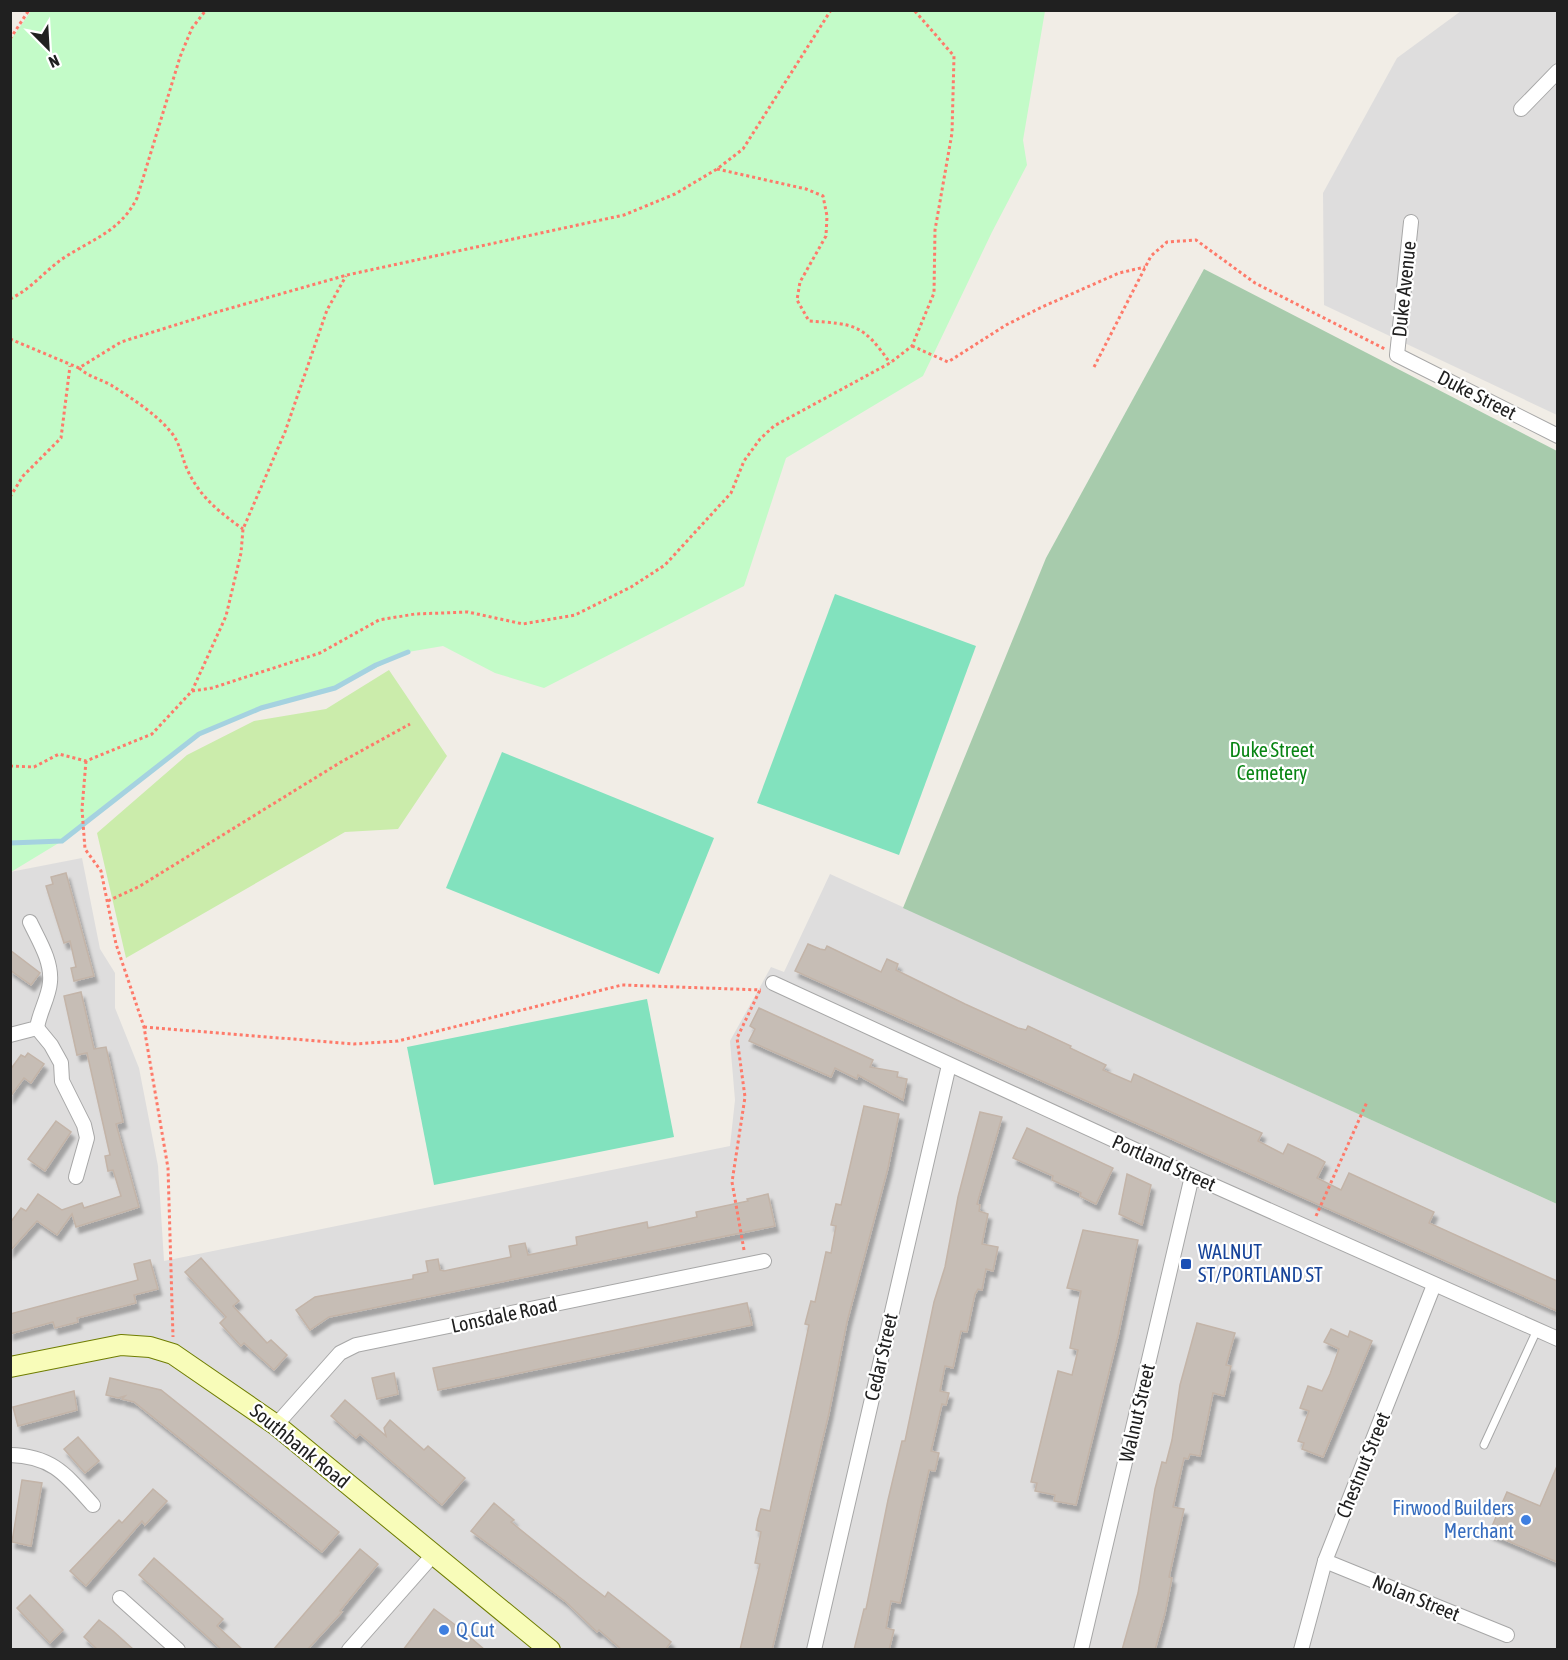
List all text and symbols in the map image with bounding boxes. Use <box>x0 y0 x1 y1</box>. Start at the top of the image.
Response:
north arrow <box>18 18 78 78</box>
text: N <box>46 52 62 72</box>
street label: Duke Avenue <box>1387 240 1420 338</box>
street label: Duke Street <box>1434 365 1521 424</box>
park label: Duke Street Cemetery <box>1230 738 1315 784</box>
street label: Portland Street <box>1109 1129 1220 1196</box>
place label: WALNUT ST/PORTLAND ST <box>1198 1240 1323 1286</box>
marker: WALNUT ST/PORTLAND ST <box>1179 1257 1193 1271</box>
street label: Lonsdale Road <box>449 1292 559 1337</box>
street label: Cedar Street <box>859 1311 902 1403</box>
street label: Walnut Street <box>1114 1361 1159 1464</box>
street label: Southbank Road <box>246 1399 355 1493</box>
street label: Chestnut Street <box>1331 1408 1394 1521</box>
place label: Firwood Builders Merchant <box>1392 1496 1514 1542</box>
marker: Firwood Builders Merchant <box>1519 1513 1533 1527</box>
street label: Nolan Street <box>1369 1570 1463 1626</box>
place label: Q Cut <box>456 1618 495 1641</box>
marker: Q Cut <box>437 1623 451 1637</box>

